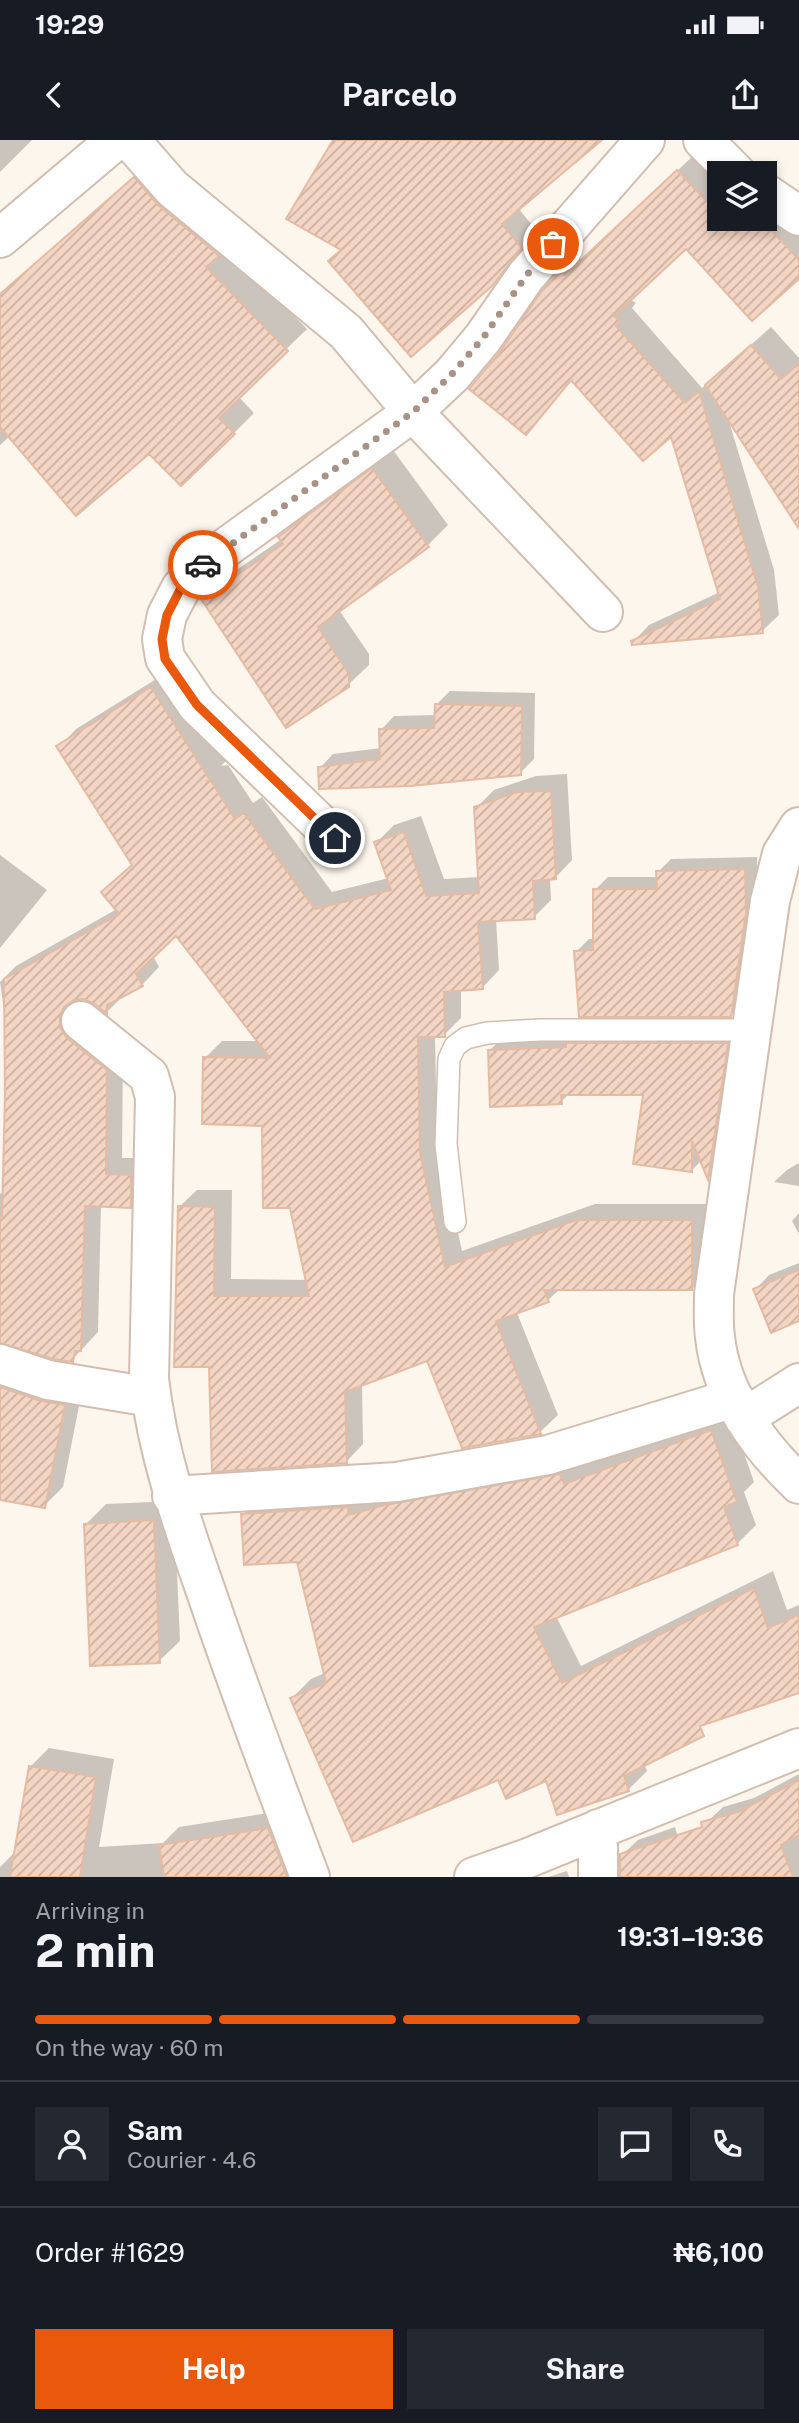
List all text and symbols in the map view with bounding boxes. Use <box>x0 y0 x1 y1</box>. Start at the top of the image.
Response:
text: 19:29 <box>35 9 104 40</box>
icon: back <box>35 76 73 114</box>
text: Parcelo <box>342 76 457 113</box>
icon: share <box>726 76 764 114</box>
map controls <box>707 161 777 231</box>
button: layers <box>707 161 777 231</box>
pin <box>523 214 583 274</box>
icon: bag <box>534 225 572 263</box>
courier <box>168 530 238 600</box>
icon: car <box>184 546 222 584</box>
pin <box>305 808 365 868</box>
icon: home <box>316 819 354 857</box>
text: Arriving in <box>35 1897 145 1924</box>
text: 19:31–19:36 <box>617 1921 764 1952</box>
text: 2 min <box>35 1923 155 1977</box>
text: On the way · 60 m <box>35 2034 223 2061</box>
button: person <box>35 2107 109 2181</box>
button: chat <box>598 2107 672 2181</box>
button: phone <box>690 2107 764 2181</box>
text: Sam <box>127 2115 183 2146</box>
text: Courier · 4.6 <box>127 2146 256 2173</box>
text: Order #1629 <box>35 2237 185 2268</box>
text: ₦6,100 <box>673 2237 764 2268</box>
button: Help <box>35 2329 393 2409</box>
button: Share <box>407 2329 764 2409</box>

